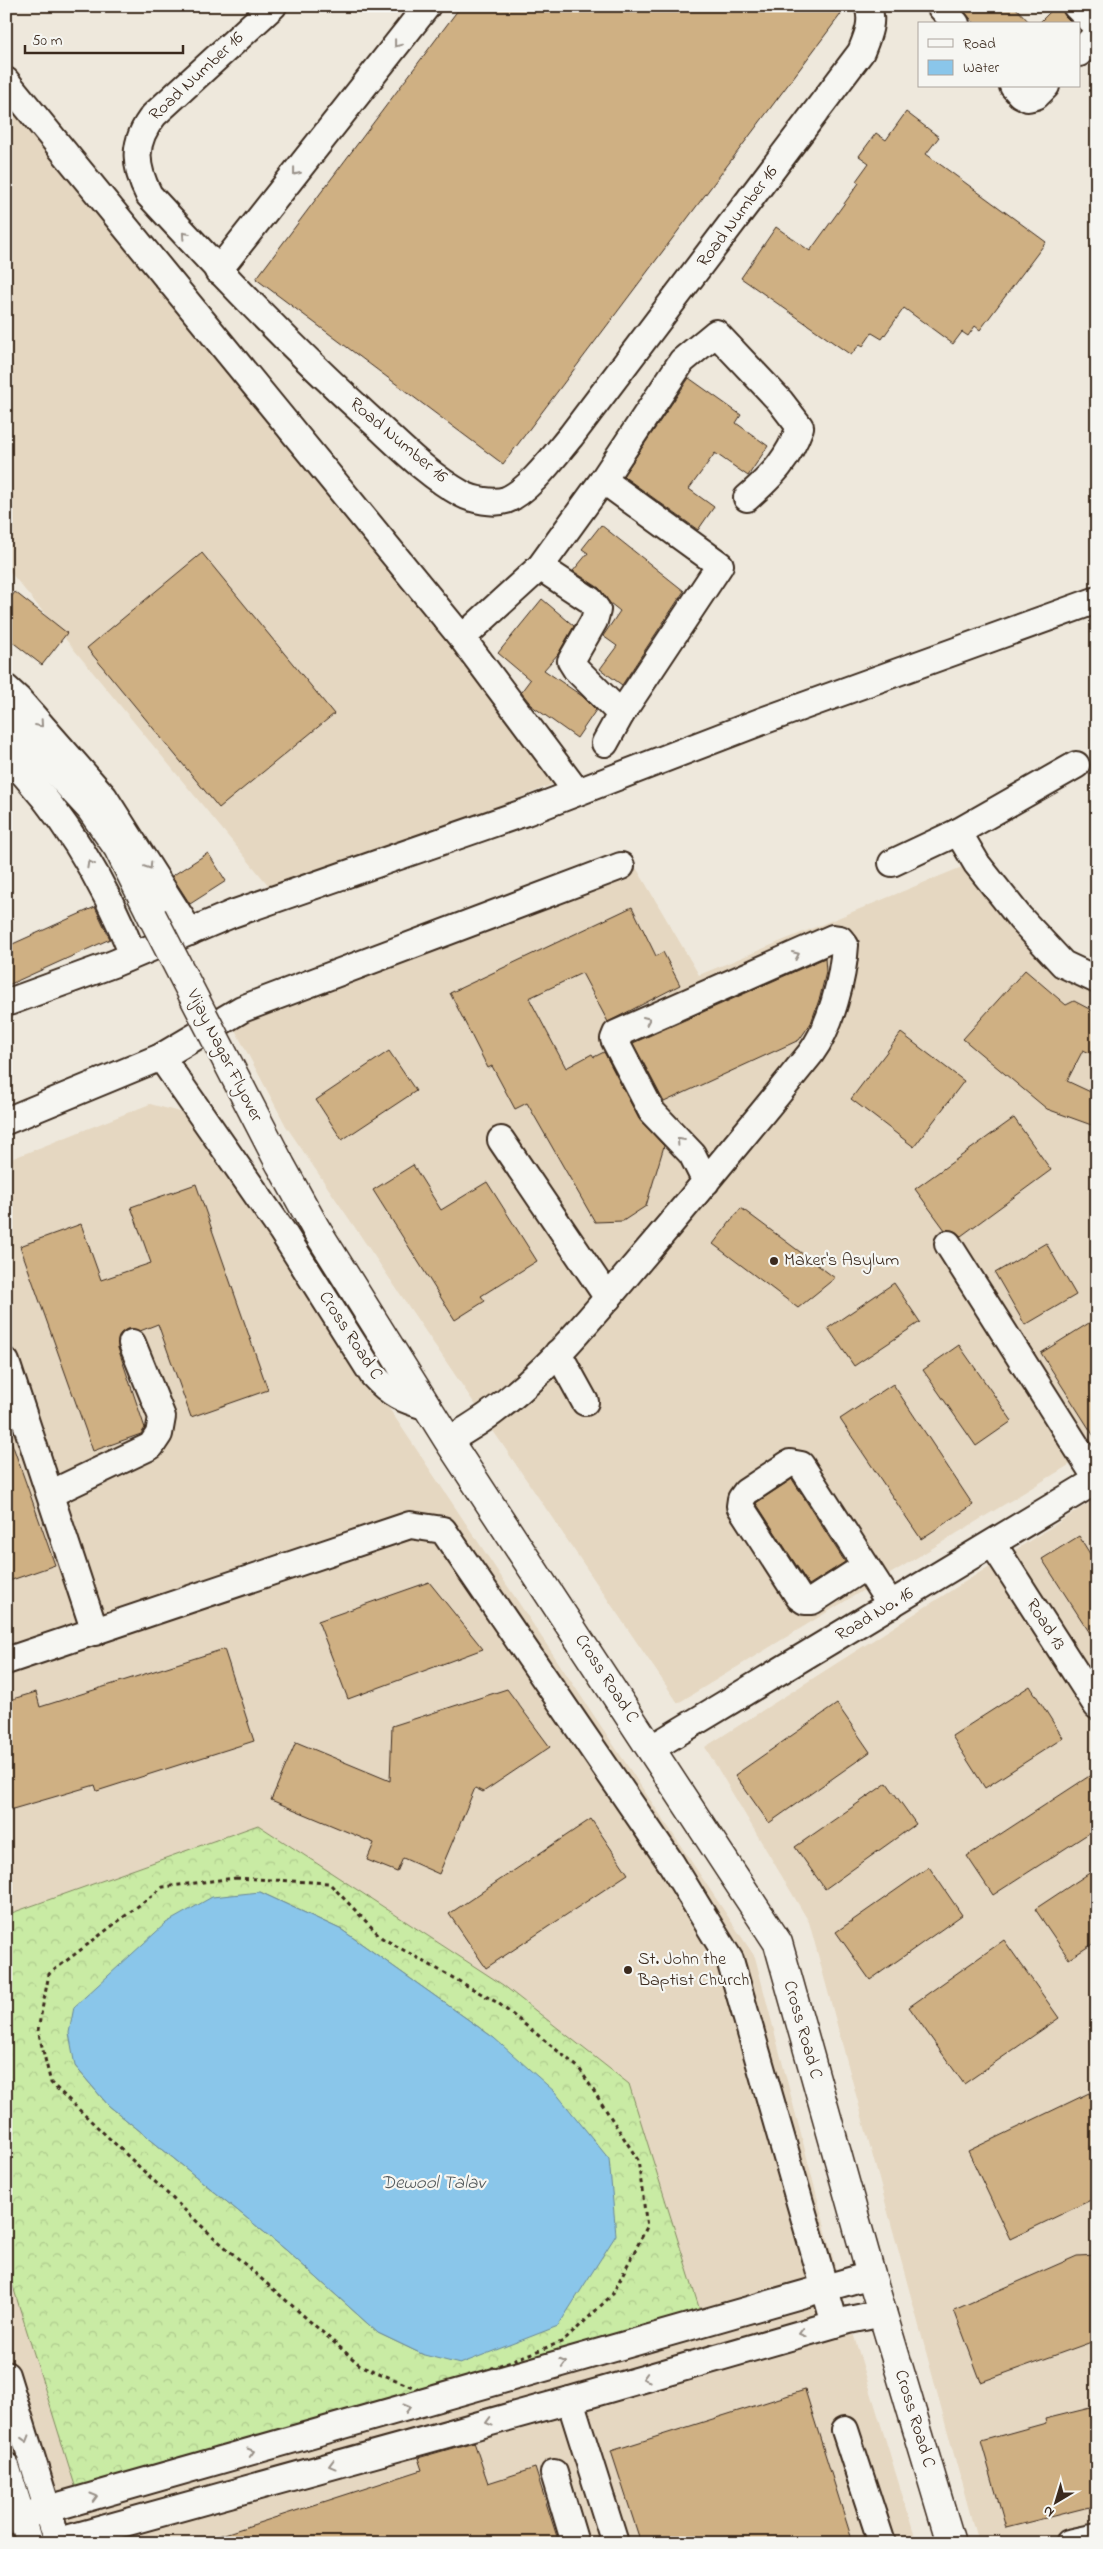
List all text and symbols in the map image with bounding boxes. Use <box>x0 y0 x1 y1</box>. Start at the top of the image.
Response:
scale bar <box>25 22 182 54</box>
legend <box>918 22 1080 88</box>
street label: Road Number 16 <box>144 26 250 128</box>
text: 50 m <box>32 30 63 52</box>
text: Road <box>963 33 996 55</box>
one-way arrow <box>393 39 402 48</box>
text: Water <box>963 57 999 79</box>
street label: Road Number 16 <box>691 161 785 273</box>
one-way arrow <box>293 166 302 176</box>
one-way arrow <box>182 231 191 240</box>
street label: Road Number 16 <box>343 392 453 490</box>
one-way arrow <box>34 718 43 727</box>
one-way arrow <box>87 860 97 869</box>
one-way arrow <box>143 861 152 870</box>
one-way arrow <box>791 950 800 961</box>
street label: Vijay Nagar Flyover <box>178 984 269 1128</box>
one-way arrow <box>642 1015 651 1026</box>
one-way arrow <box>677 1137 686 1146</box>
place label: Maker's Asylum <box>784 1248 899 1274</box>
marker: Maker's Asylum <box>768 1255 780 1267</box>
street label: Cross Road C <box>312 1286 389 1386</box>
street label: Road No. 16 <box>831 1581 919 1649</box>
street label: Road 13 <box>1019 1594 1071 1656</box>
street label: Cross Road C <box>568 1629 645 1729</box>
place label: St. John the Baptist Church <box>637 1947 749 1994</box>
marker: St. John the Baptist Church <box>622 1964 634 1976</box>
street label: Cross Road C <box>776 1978 828 2082</box>
water label: Dewool Talav <box>381 2170 488 2197</box>
one-way arrow <box>798 2328 806 2338</box>
one-way arrow <box>558 2358 567 2368</box>
street label: Cross Road C <box>887 2367 941 2471</box>
one-way arrow <box>642 2372 650 2382</box>
one-way arrow <box>402 2403 410 2413</box>
one-way arrow <box>486 2416 494 2426</box>
one-way arrow <box>20 2434 30 2442</box>
one-way arrow <box>246 2448 254 2458</box>
one-way arrow <box>329 2459 337 2469</box>
north arrow <box>1030 2476 1080 2526</box>
one-way arrow <box>90 2493 98 2503</box>
text: N <box>1039 2500 1059 2522</box>

